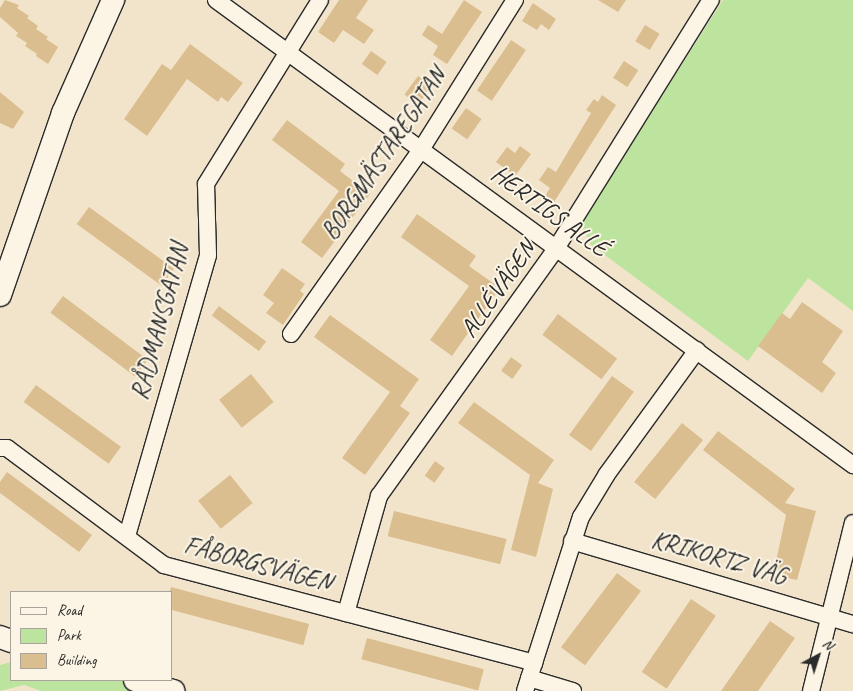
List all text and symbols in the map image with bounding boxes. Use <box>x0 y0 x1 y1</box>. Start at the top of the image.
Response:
street label: BORGMÄSTAREGATAN <box>315 62 453 246</box>
street label: HERTIGS ALLÉ <box>486 158 614 264</box>
street label: ALLÉVÄGEN <box>454 235 542 343</box>
street label: RÅDMANSGATAN <box>125 241 195 403</box>
street label: KRIKORTZ VÄG <box>648 524 790 592</box>
street label: FÅBORGSVÄGEN <box>181 530 335 598</box>
legend <box>10 591 172 681</box>
text: Road <box>57 601 82 620</box>
text: Park <box>57 626 81 645</box>
north arrow <box>793 631 843 681</box>
text: N <box>819 635 837 653</box>
text: Building <box>57 651 96 670</box>

